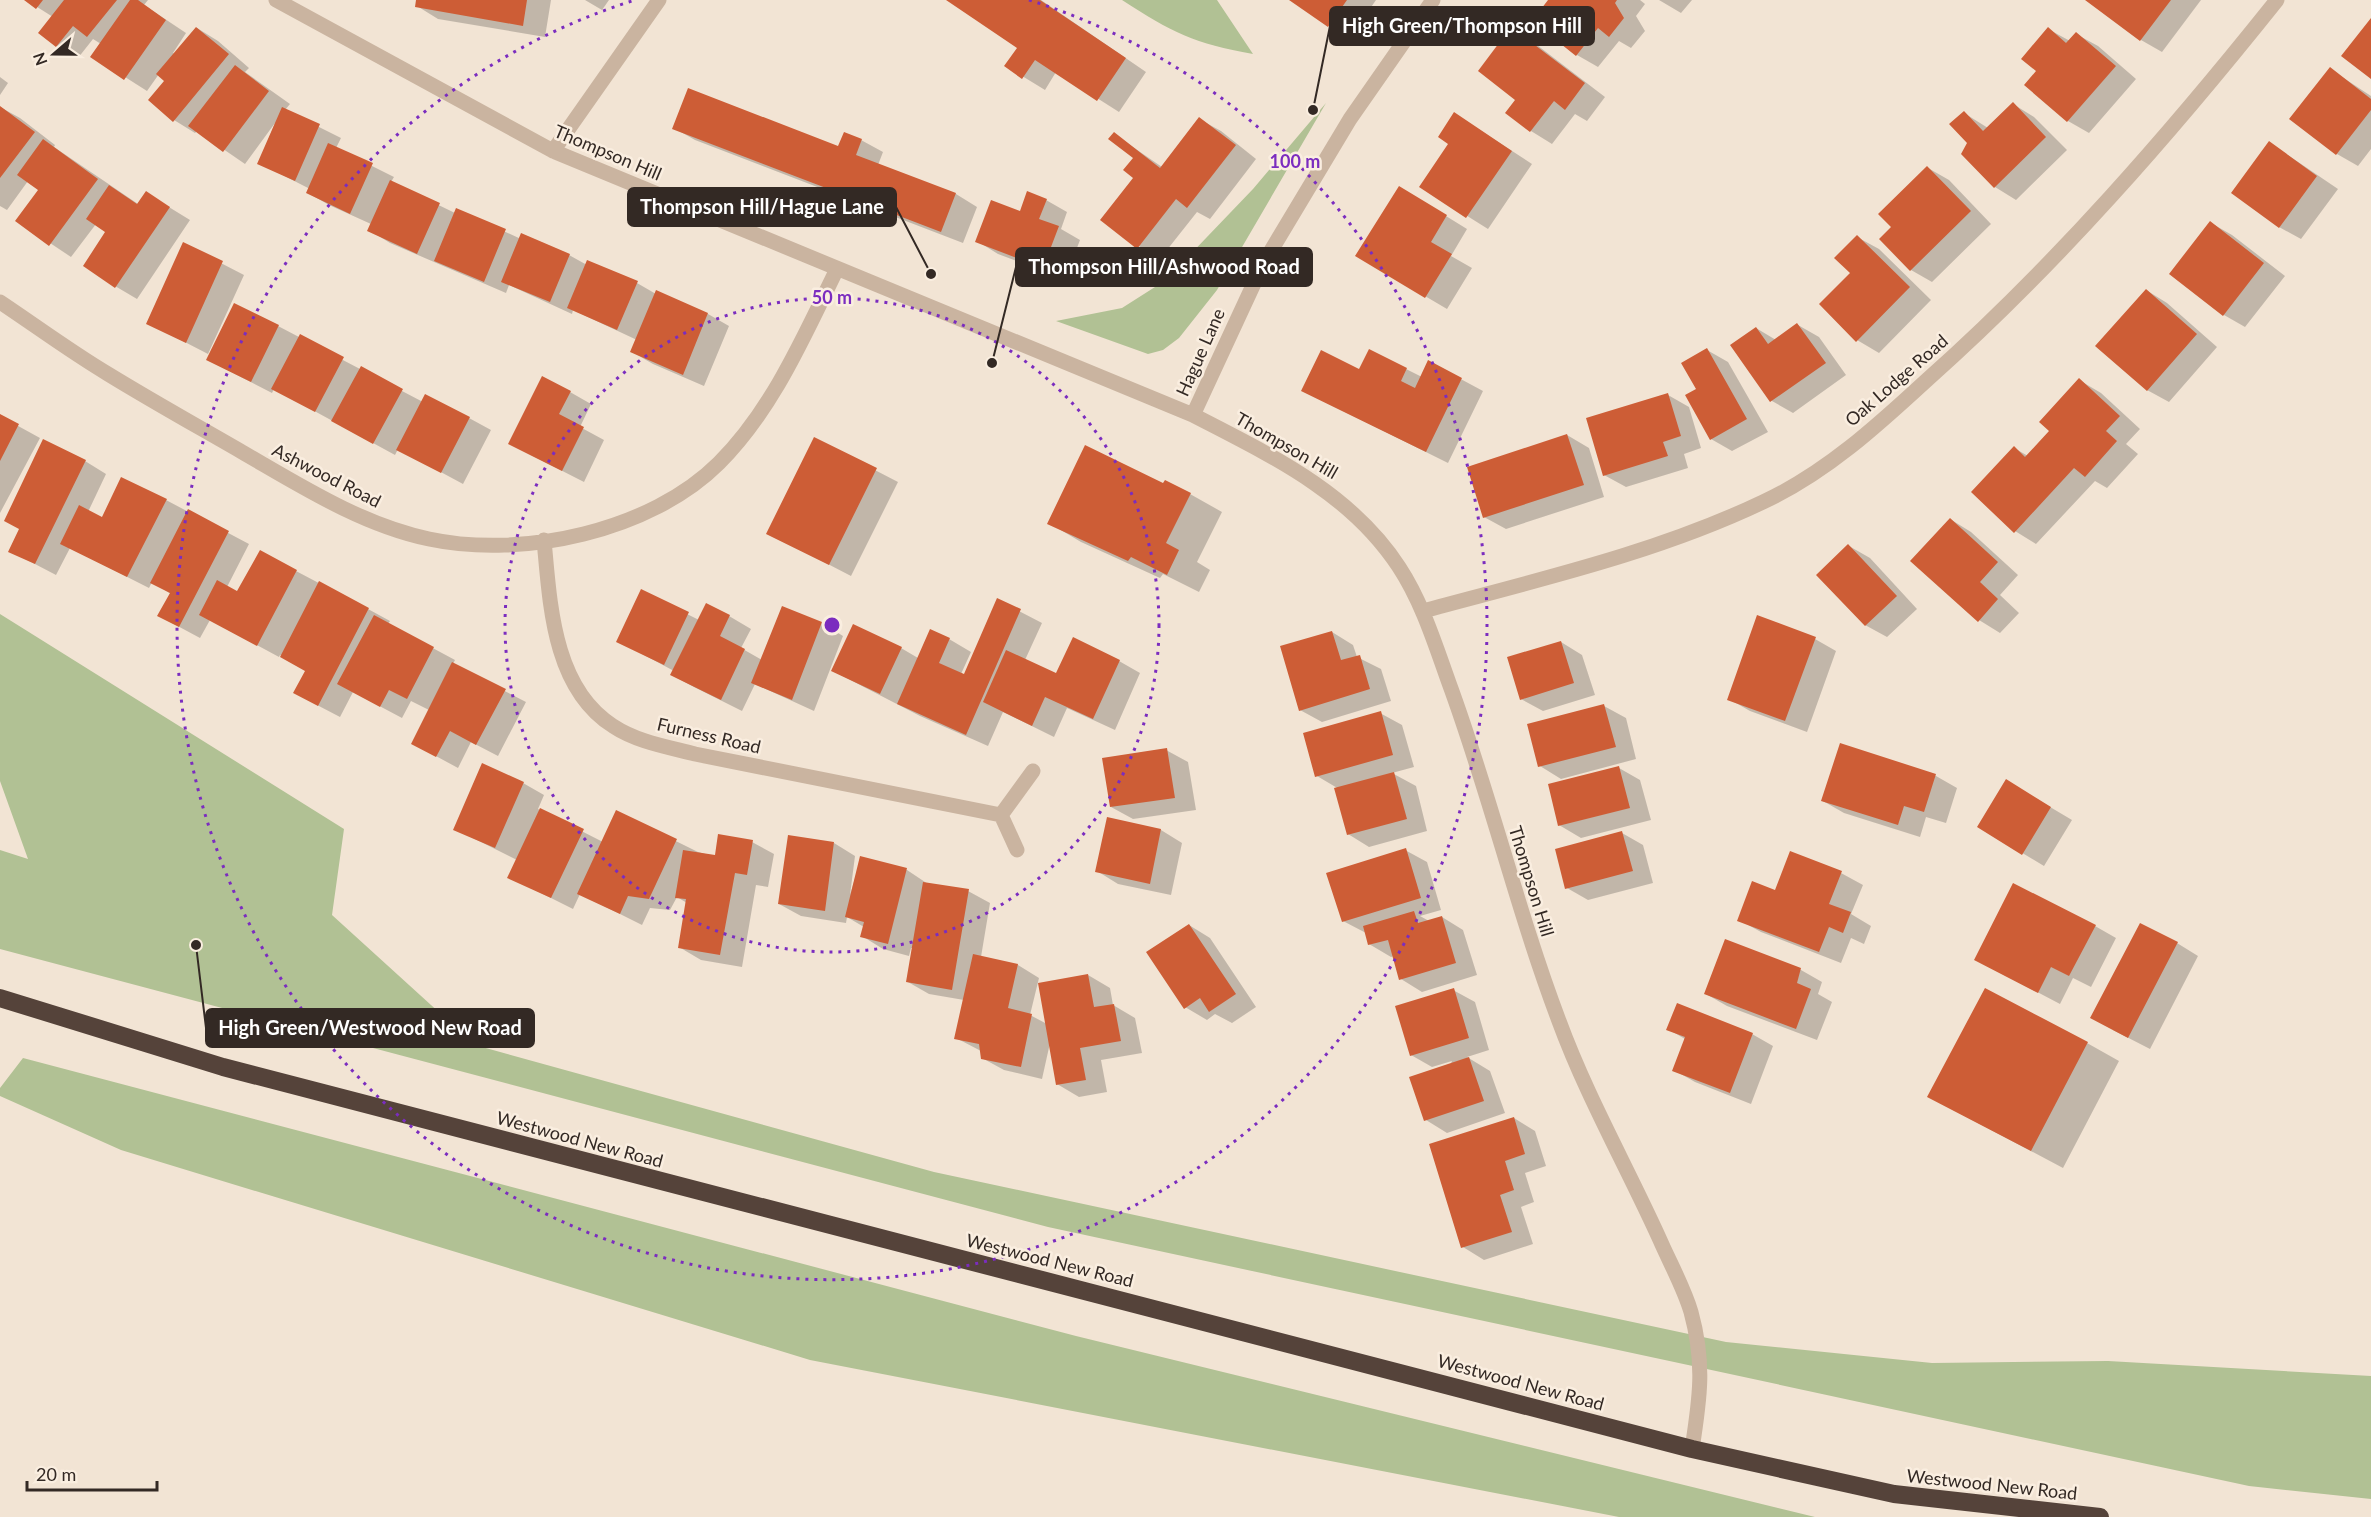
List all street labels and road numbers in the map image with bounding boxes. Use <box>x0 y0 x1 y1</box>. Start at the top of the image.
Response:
street label: Thompson Hill <box>551 119 665 185</box>
street label: Hague Lane <box>1171 305 1229 399</box>
street label: Oak Lodge Road <box>1840 329 1952 431</box>
street label: Thompson Hill <box>1232 407 1342 483</box>
street label: Ashwood Road <box>269 438 385 512</box>
street label: Furness Road <box>655 712 763 758</box>
street label: Thompson Hill <box>1505 823 1559 939</box>
street label: Westwood New Road <box>494 1106 666 1172</box>
street label: Westwood New Road <box>964 1229 1136 1291</box>
street label: Westwood New Road <box>1435 1349 1607 1415</box>
street label: Westwood New Road <box>1905 1464 2079 1504</box>

